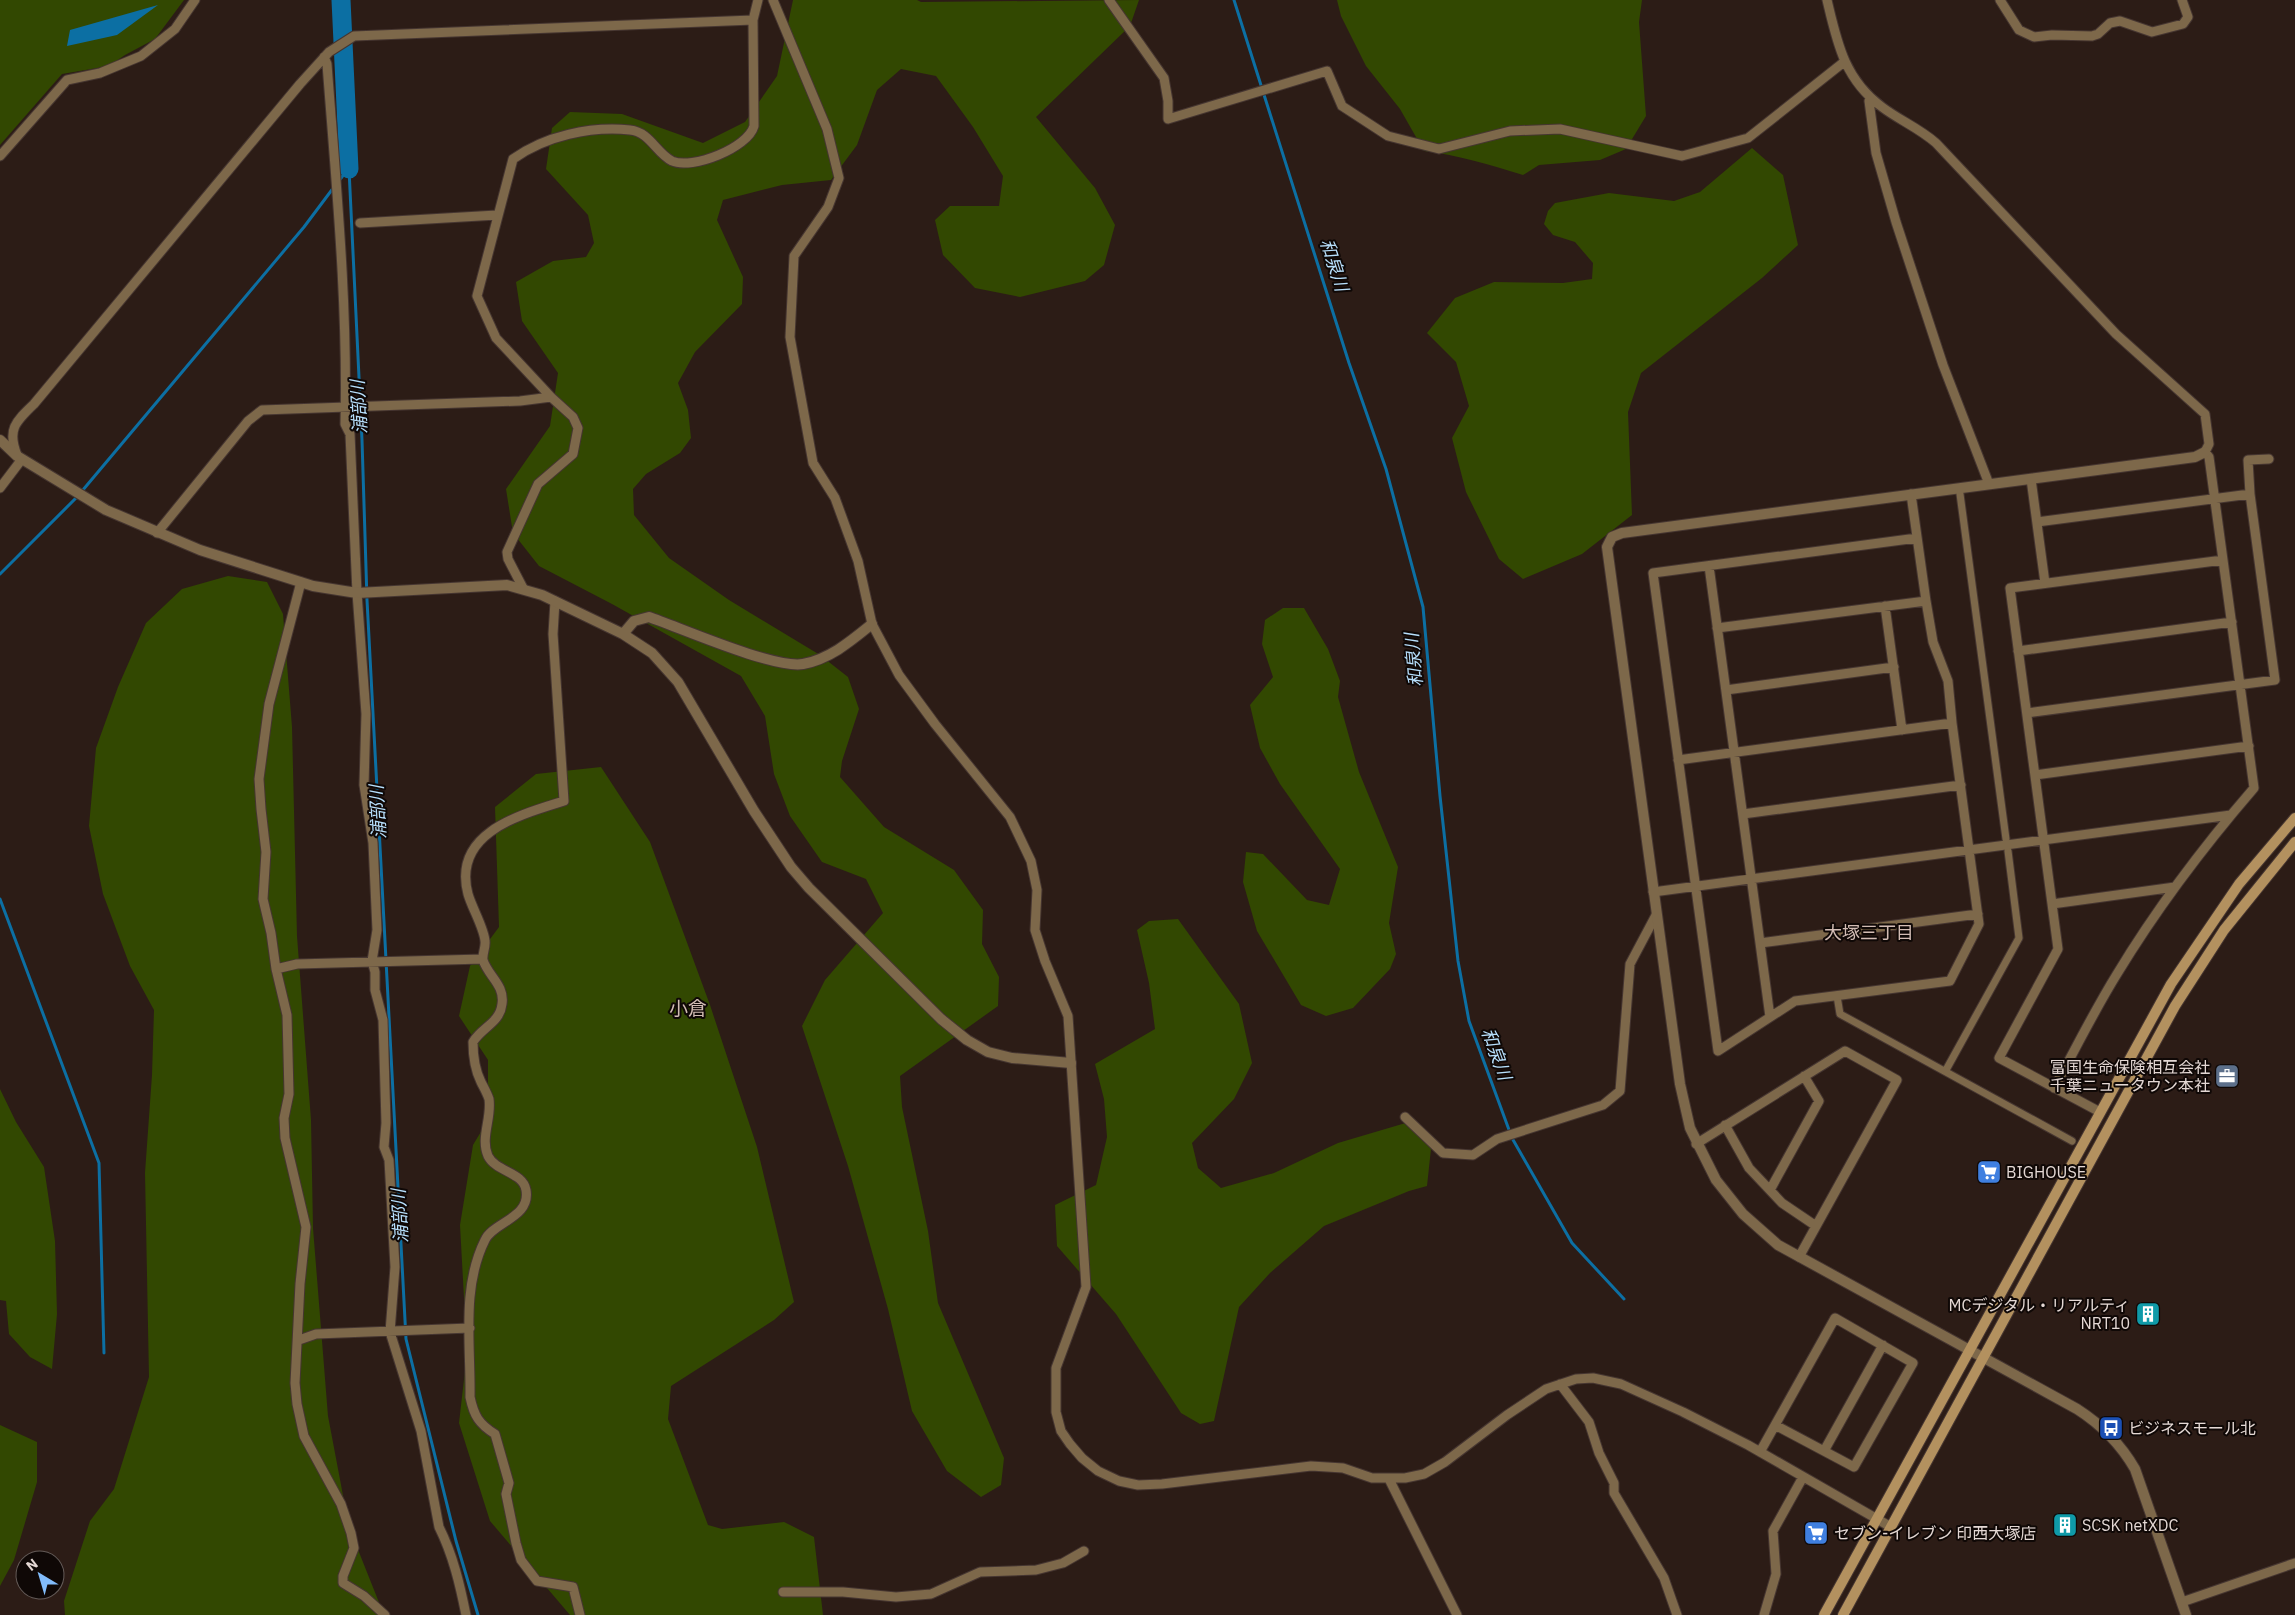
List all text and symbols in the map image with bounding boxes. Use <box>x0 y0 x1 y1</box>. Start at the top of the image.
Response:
water label: 和泉川 <box>1315 236 1354 296</box>
water label: 浦部川 <box>345 377 371 435</box>
water label: 和泉川 <box>1400 630 1427 688</box>
water label: 浦部川 <box>364 782 390 840</box>
district label: 大塚三丁目 <box>1824 921 1914 944</box>
district label: 小倉 <box>669 996 707 1020</box>
water label: 和泉川 <box>1476 1025 1517 1085</box>
place label: 富国生命保険相互会社 千葉ニュータウン本社 <box>2050 1057 2210 1095</box>
office icon: 富国生命保険相互会社 千葉ニュータウン本社 <box>2214 1063 2240 1089</box>
supermarket icon: BIGHOUSE <box>1976 1159 2002 1185</box>
place label: BIGHOUSE <box>2006 1162 2086 1182</box>
water label: 浦部川 <box>386 1186 412 1244</box>
place label: MCデジタル・リアルティ NRT10 <box>1949 1295 2130 1333</box>
building icon: MCデジタル・リアルティ NRT10 <box>2135 1301 2161 1327</box>
bus stop icon: ビジネスモール北 <box>2098 1415 2124 1441</box>
place label: ビジネスモール北 <box>2128 1418 2256 1438</box>
building icon: SCSK netXDC <box>2052 1512 2078 1538</box>
place label: SCSK netXDC <box>2082 1515 2178 1535</box>
supermarket icon: セブン-イレブン 印西大塚店 <box>1803 1520 1829 1546</box>
place label: セブン-イレブン 印西大塚店 <box>1834 1523 2036 1543</box>
north arrow <box>15 1550 65 1600</box>
text: N <box>22 1555 42 1575</box>

